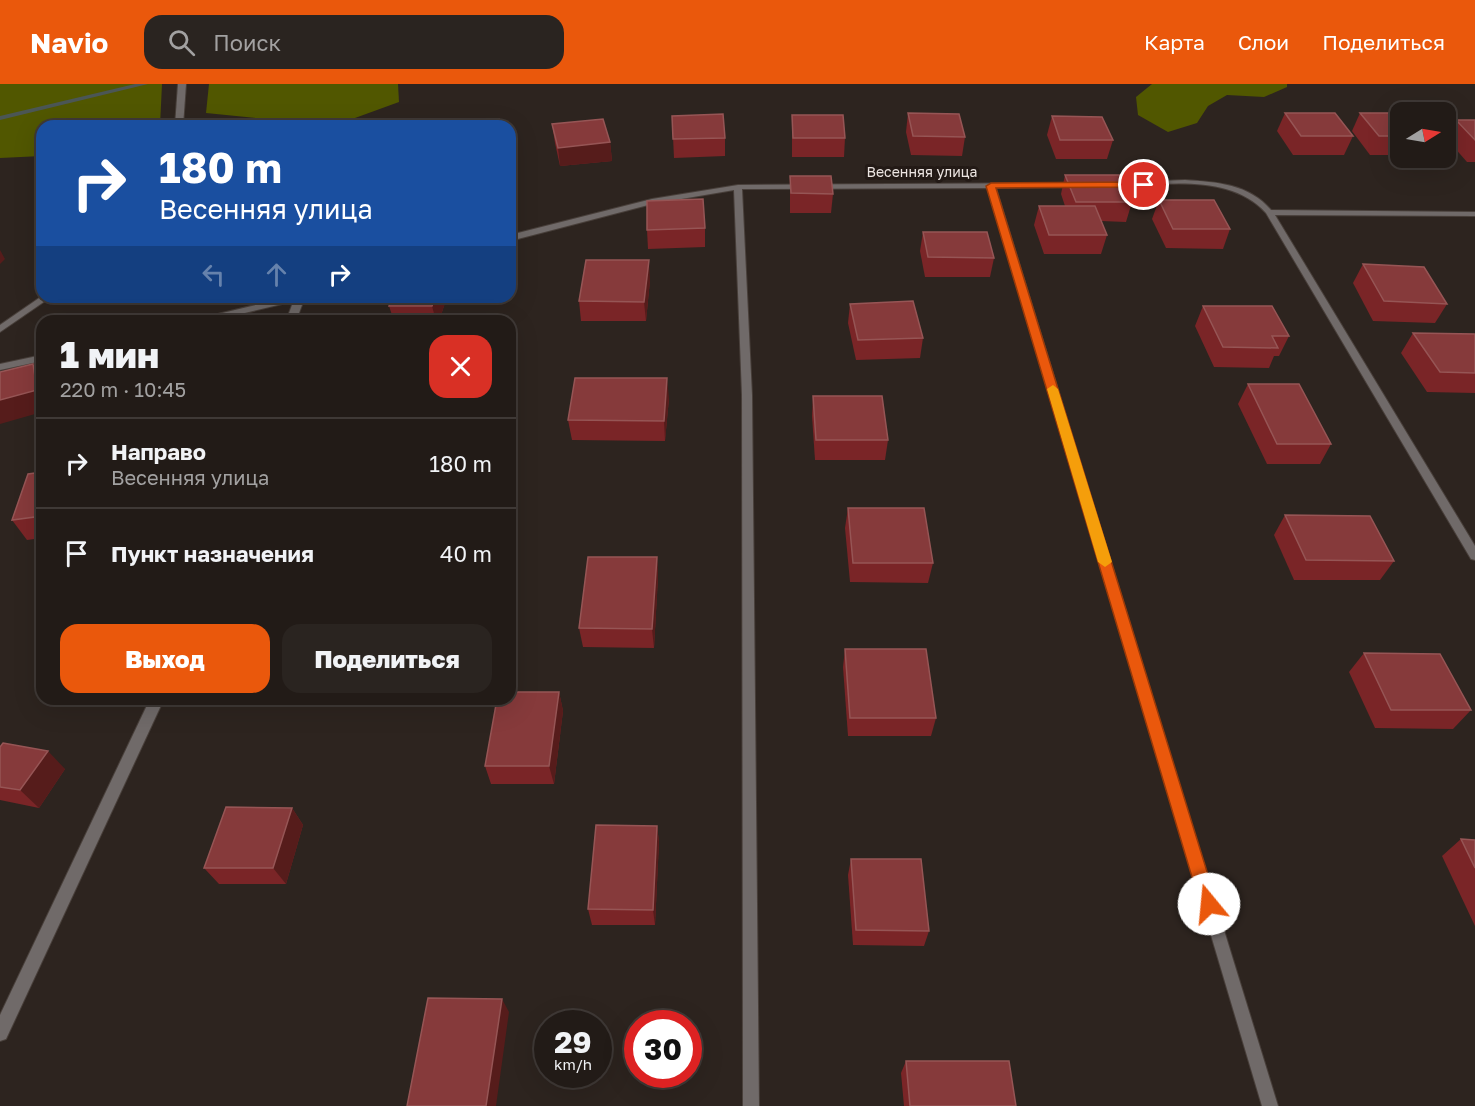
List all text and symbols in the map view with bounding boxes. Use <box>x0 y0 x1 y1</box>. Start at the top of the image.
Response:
search box <box>144 15 564 69</box>
text: Navio <box>30 26 108 59</box>
icon: search <box>165 26 198 59</box>
text: Поиск <box>213 29 281 56</box>
text: Карта <box>1144 29 1205 55</box>
text: Слои <box>1238 29 1289 55</box>
text: Поделиться <box>1322 29 1445 55</box>
north arrow <box>1390 102 1456 168</box>
map controls <box>1390 102 1456 168</box>
text: 180 m <box>159 142 282 192</box>
icon: right <box>60 144 138 222</box>
pin <box>1118 159 1169 210</box>
street label: Весенняя улица <box>867 163 977 180</box>
icon: arrive <box>1127 168 1160 201</box>
text: Весенняя улица <box>159 193 373 225</box>
icon: left <box>197 258 230 291</box>
icon: ahead <box>260 258 293 291</box>
icon: right <box>323 258 356 291</box>
text: 1 мин <box>60 333 159 376</box>
button: close <box>429 335 492 398</box>
text: 220 m · 10:45 <box>60 377 186 401</box>
text: Направо <box>111 438 206 465</box>
icon: right <box>60 447 93 480</box>
text: 180 m <box>429 450 492 477</box>
text: Весенняя улица <box>111 465 269 489</box>
icon: arrive <box>60 537 93 570</box>
text: Пункт назначения <box>111 540 314 567</box>
text: 40 m <box>440 540 492 567</box>
button: Выход <box>60 624 270 693</box>
button: Поделиться <box>282 624 492 693</box>
position arrow <box>1177 872 1241 936</box>
speed limit sign: 30 <box>624 1010 702 1088</box>
text: 29 <box>554 1024 592 1060</box>
text: km/h <box>554 1055 592 1073</box>

